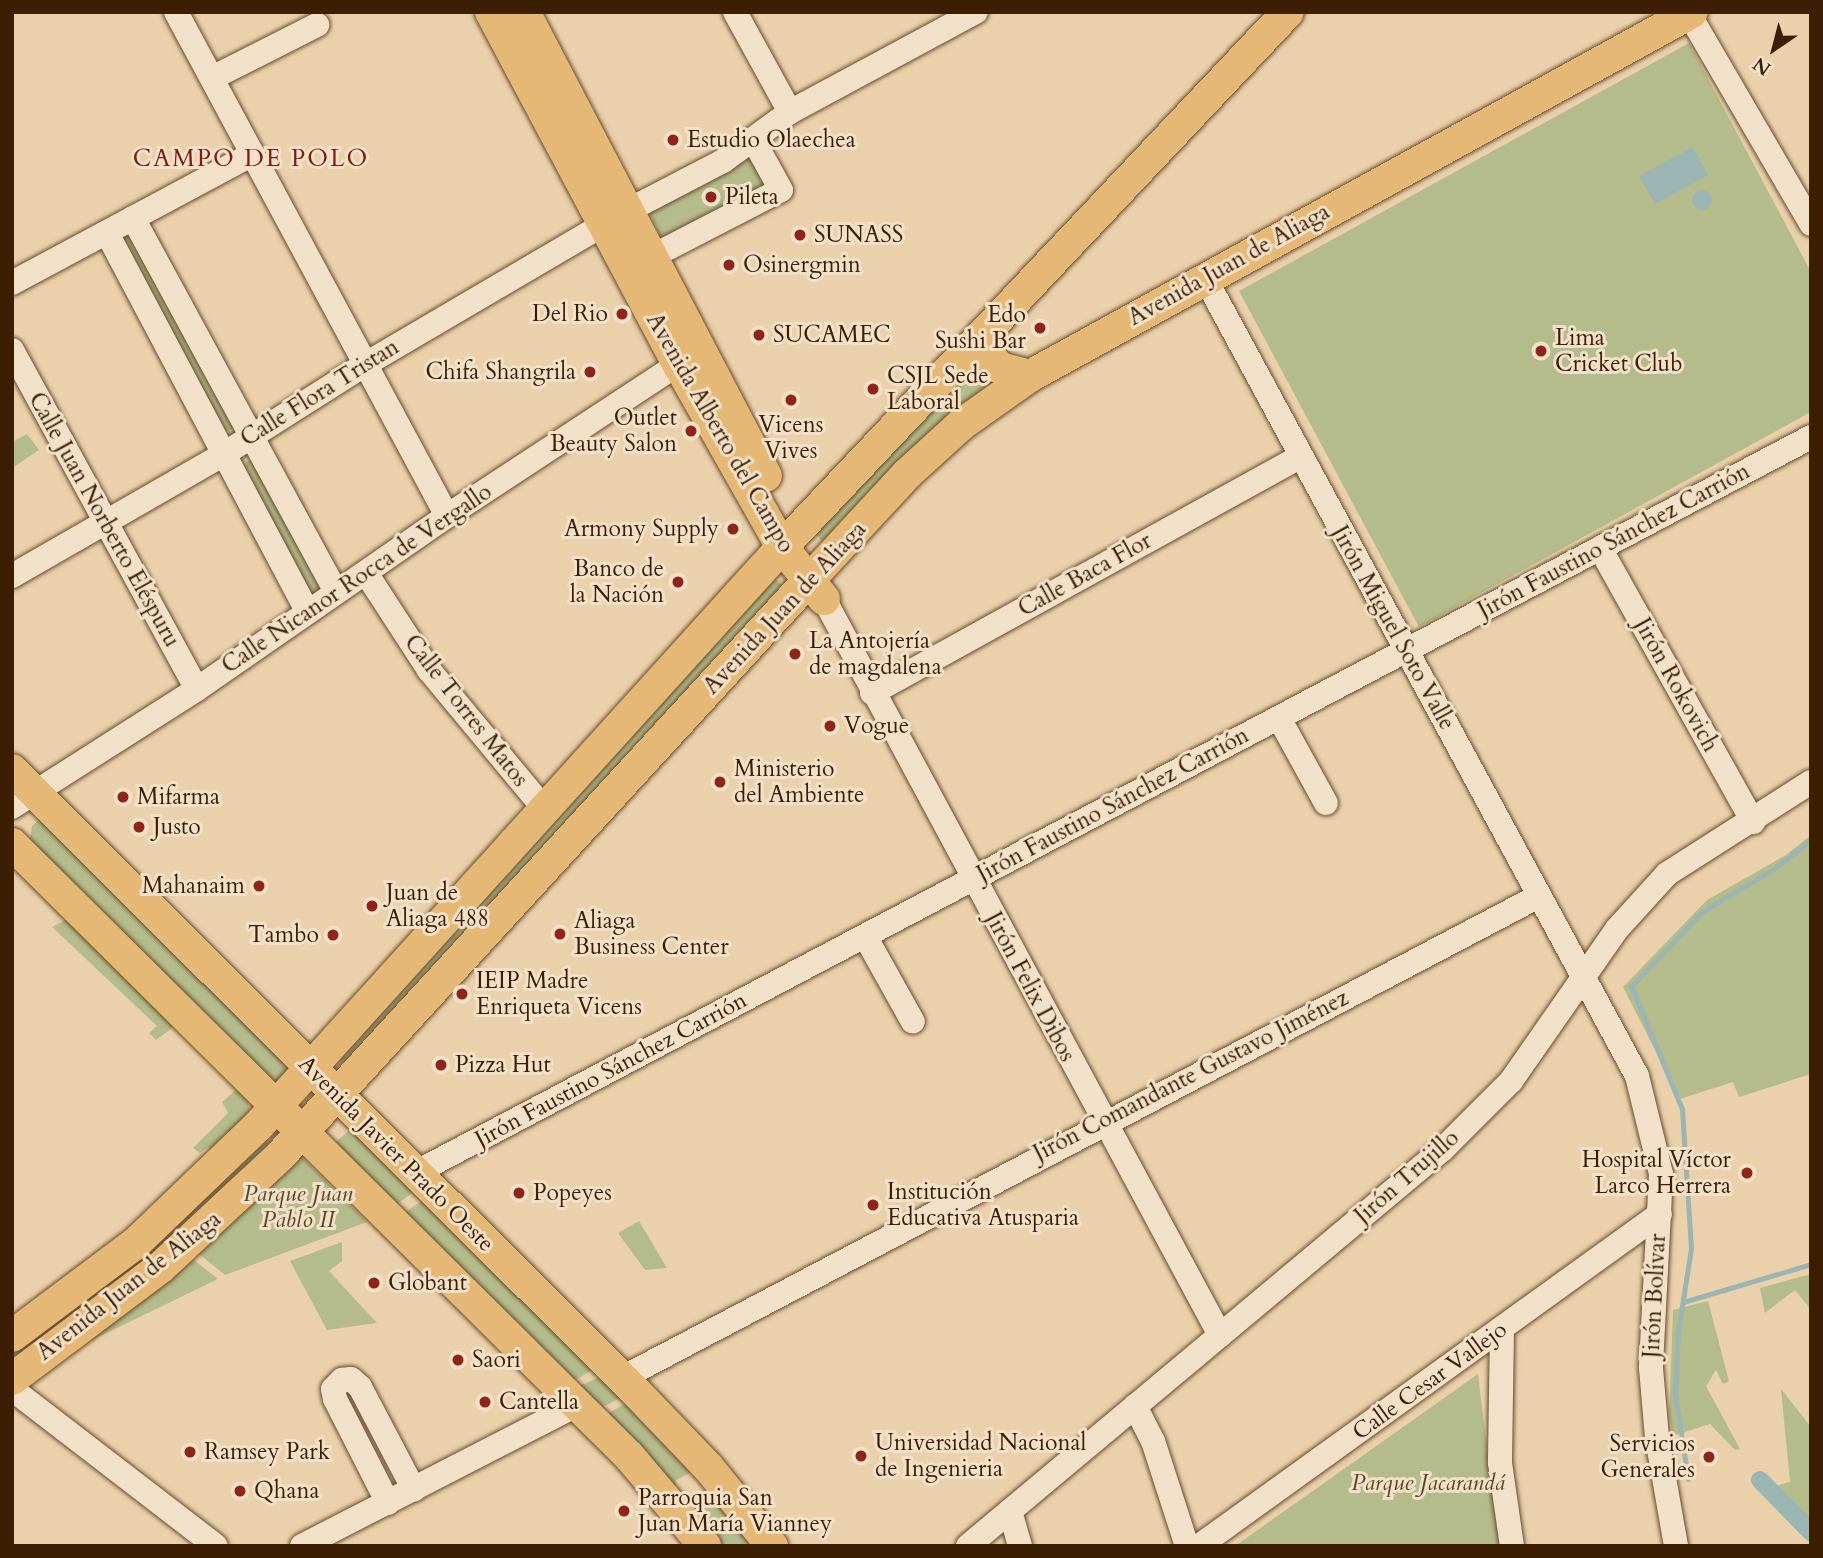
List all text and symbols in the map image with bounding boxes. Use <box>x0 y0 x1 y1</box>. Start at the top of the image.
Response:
north arrow <box>1739 14 1809 84</box>
text: N <box>1748 51 1776 82</box>
place label: Estudio Olaechea <box>687 126 856 154</box>
marker: Estudio Olaechea <box>665 132 681 148</box>
district label: CAMPO DE POLO <box>134 145 368 173</box>
place label: Pileta <box>725 183 779 211</box>
marker: Pileta <box>703 189 719 205</box>
street label: Avenida Juan de Aliaga <box>1123 198 1335 332</box>
place label: SUNASS <box>814 221 903 249</box>
marker: SUNASS <box>792 227 808 243</box>
place label: Osinergmin <box>743 251 861 279</box>
marker: Osinergmin <box>721 257 737 273</box>
place label: Del Rio <box>532 300 608 328</box>
place label: Edo Sushi Bar <box>935 301 1026 355</box>
marker: Del Rio <box>614 306 630 322</box>
street label: Avenida Alberto del Campo <box>640 308 800 558</box>
marker: Edo Sushi Bar <box>1032 320 1048 336</box>
place label: SUCAMEC <box>773 321 891 349</box>
place label: Lima Cricket Club <box>1555 324 1683 378</box>
marker: SUCAMEC <box>751 327 767 343</box>
street label: Calle Flora Tristan <box>236 333 404 453</box>
marker: Lima Cricket Club <box>1533 343 1549 359</box>
place label: Chifa Shangrila <box>426 358 576 386</box>
place label: CSJL Sede Laboral <box>887 362 989 416</box>
marker: Chifa Shangrila <box>582 364 598 380</box>
marker: CSJL Sede Laboral <box>865 381 881 397</box>
street label: Calle Juan Norberto Eléspuru <box>22 388 186 652</box>
marker: Vicens Vives <box>783 392 799 408</box>
place label: Outlet Beauty Salon <box>550 404 677 458</box>
place label: Vicens Vives <box>758 411 824 465</box>
marker: Outlet Beauty Salon <box>683 423 699 439</box>
street label: Jirón Faustino Sánchez Carrión <box>1473 457 1755 625</box>
street label: Calle Nicanor Rocca de Vergallo <box>217 478 497 680</box>
place label: Armony Supply <box>564 515 719 543</box>
street label: Avenida Juan de Aliaga <box>698 516 872 700</box>
marker: Armony Supply <box>725 521 741 537</box>
street label: Jirón Miguel Soto Valle <box>1325 521 1461 735</box>
street label: Calle Baca Flor <box>1014 527 1156 623</box>
place label: Banco de la Nación <box>570 555 664 609</box>
marker: Banco de la Nación <box>670 574 686 590</box>
street label: Jirón Rokovich <box>1628 613 1724 757</box>
place label: La Antojería de magdalena <box>809 627 942 681</box>
street label: Calle Torres Matos <box>398 630 534 792</box>
marker: La Antojería de magdalena <box>787 646 803 662</box>
place label: Vogue <box>844 712 909 740</box>
marker: Vogue <box>822 718 838 734</box>
street label: Jirón Faustino Sánchez Carrión <box>972 721 1254 889</box>
place label: Ministerio del Ambiente <box>734 755 865 809</box>
marker: Ministerio del Ambiente <box>712 774 728 790</box>
place label: Mifarma <box>137 783 220 811</box>
marker: Mifarma <box>115 789 131 805</box>
place label: Justo <box>153 813 201 841</box>
marker: Justo <box>131 819 147 835</box>
place label: Mahanaim <box>142 872 245 900</box>
marker: Mahanaim <box>251 878 267 894</box>
place label: Juan de Aliaga 488 <box>386 879 489 933</box>
marker: Juan de Aliaga 488 <box>364 898 380 914</box>
place label: Aliaga Business Center <box>574 907 729 961</box>
street label: Jirón Felix Dibos <box>979 907 1081 1067</box>
place label: Tambo <box>248 921 319 949</box>
marker: Aliaga Business Center <box>552 926 568 942</box>
marker: Tambo <box>325 927 341 943</box>
place label: IEIP Madre Enriqueta Vicens <box>476 967 642 1021</box>
street label: Jirón Comandante Gustavo Jiménez <box>1029 984 1353 1168</box>
marker: IEIP Madre Enriqueta Vicens <box>454 986 470 1002</box>
street label: Jirón Faustino Sánchez Carrión <box>470 986 752 1154</box>
street label: Avenida Javier Prado Oeste <box>292 1050 500 1258</box>
place label: Pizza Hut <box>455 1051 551 1079</box>
marker: Pizza Hut <box>433 1057 449 1073</box>
street label: Jirón Trujillo <box>1349 1124 1465 1230</box>
place label: Hospital Víctor Larco Herrera <box>1582 1146 1731 1200</box>
marker: Hospital Víctor Larco Herrera <box>1737 1163 1757 1183</box>
place label: Institución Educativa Atusparia <box>887 1178 1079 1232</box>
place label: Popeyes <box>533 1179 612 1207</box>
park label: Parque Juan Pablo II <box>243 1180 353 1234</box>
marker: Popeyes <box>511 1185 527 1201</box>
marker: Institución Educativa Atusparia <box>865 1197 881 1213</box>
street label: Avenida Juan de Aliaga <box>31 1205 227 1367</box>
street label: Jirón Bolívar <box>1638 1233 1672 1359</box>
place label: Globant <box>388 1269 467 1297</box>
marker: Globant <box>366 1275 382 1291</box>
street label: Calle Cesar Vallejo <box>1347 1316 1513 1446</box>
place label: Saori <box>472 1346 521 1374</box>
marker: Saori <box>450 1352 466 1368</box>
place label: Cantella <box>499 1388 579 1416</box>
marker: Cantella <box>477 1394 493 1410</box>
place label: Universidad Nacional de Ingenieria <box>875 1429 1086 1483</box>
place label: Servicios Generales <box>1601 1430 1695 1484</box>
place label: Ramsey Park <box>204 1438 330 1466</box>
marker: Ramsey Park <box>182 1444 198 1460</box>
marker: Universidad Nacional de Ingenieria <box>853 1448 869 1464</box>
marker: Servicios Generales <box>1701 1449 1717 1465</box>
park label: Parque Jacarandá <box>1351 1469 1505 1497</box>
place label: Qhana <box>254 1477 319 1505</box>
marker: Qhana <box>232 1483 248 1499</box>
place label: Parroquia San Juan María Vianney <box>638 1484 832 1538</box>
marker: Parroquia San Juan María Vianney <box>616 1503 632 1519</box>

